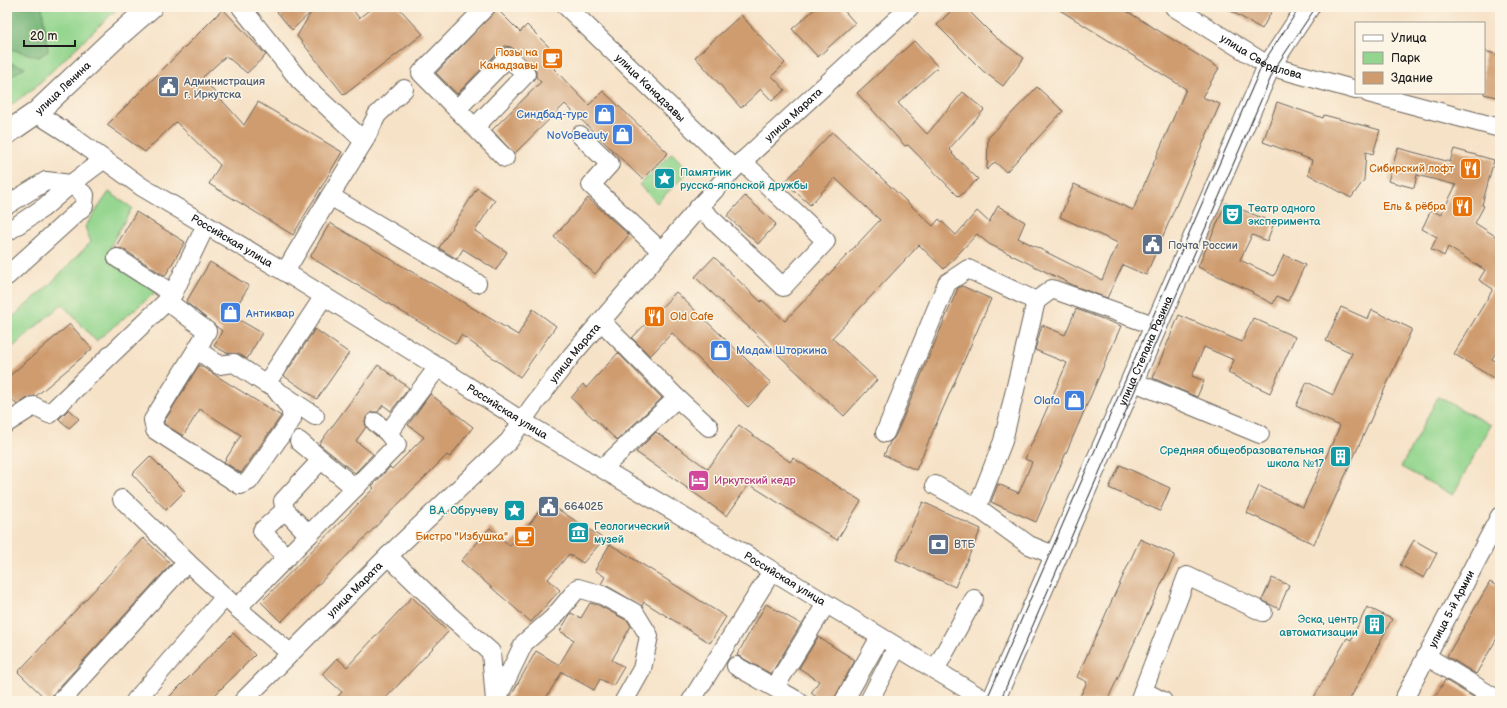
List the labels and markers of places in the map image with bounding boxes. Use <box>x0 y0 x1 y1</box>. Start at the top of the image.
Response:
cafe icon: Позы на Канадзавы <box>540 45 566 71</box>
place label: Позы на Канадзавы <box>480 46 538 72</box>
public building icon: Администрация г. Иркутска <box>156 74 182 100</box>
place label: Администрация г. Иркутска <box>183 75 265 101</box>
shop icon: Синдбад-турс <box>591 101 617 127</box>
place label: Синдбад-турс <box>516 108 589 121</box>
shop icon: NoVoBeauty <box>610 122 636 148</box>
place label: NoVoBeauty <box>547 129 608 142</box>
restaurant icon: Сибирский лофт <box>1457 155 1483 181</box>
place label: Сибирский лофт <box>1369 162 1454 175</box>
place icon: Памятник русско-японской дружбы <box>652 165 678 191</box>
place label: Памятник русско-японской дружбы <box>680 166 808 192</box>
restaurant icon: Ель & рёбра <box>1449 193 1475 219</box>
place label: Ель & рёбра <box>1383 200 1446 213</box>
theatre icon: Театр одного эксперимента <box>1219 201 1245 227</box>
place label: Театр одного эксперимента <box>1248 202 1321 228</box>
public building icon: Почта России <box>1139 232 1165 258</box>
place label: Почта России <box>1168 239 1238 252</box>
shop icon: Антиквар <box>218 300 244 326</box>
restaurant icon: Old Cafe <box>642 303 668 329</box>
place label: Антиквар <box>245 307 295 320</box>
place label: Old Cafe <box>670 310 714 323</box>
shop icon: Мадам Шторкина <box>707 337 733 363</box>
place label: Мадам Шторкина <box>736 344 828 357</box>
shop icon: Olafa <box>1062 387 1088 413</box>
place label: Olafa <box>1034 394 1060 407</box>
building icon: Средняя общеобразовательная школа №17 <box>1327 443 1353 469</box>
place label: Средняя общеобразовательная школа №17 <box>1160 444 1325 470</box>
hotel icon: Иркутский кедр <box>685 467 711 493</box>
place label: Иркутский кедр <box>714 474 796 487</box>
public building icon: 664025 <box>536 493 562 519</box>
place icon: В.А. Обручеву <box>501 497 527 523</box>
place label: 664025 <box>564 500 603 513</box>
place label: В.А. Обручеву <box>429 504 498 517</box>
museum icon: Геологический музей <box>565 519 591 545</box>
place label: Геологический музей <box>594 520 670 546</box>
cafe icon: Бистро "Избушка" <box>511 523 537 549</box>
place label: Бистро "Избушка" <box>415 530 508 543</box>
bank icon: ВТБ <box>926 531 952 557</box>
place label: ВТБ <box>954 538 975 551</box>
building icon: Эска, центр автоматизации <box>1361 612 1387 638</box>
place label: Эска, центр автоматизации <box>1280 613 1359 639</box>

